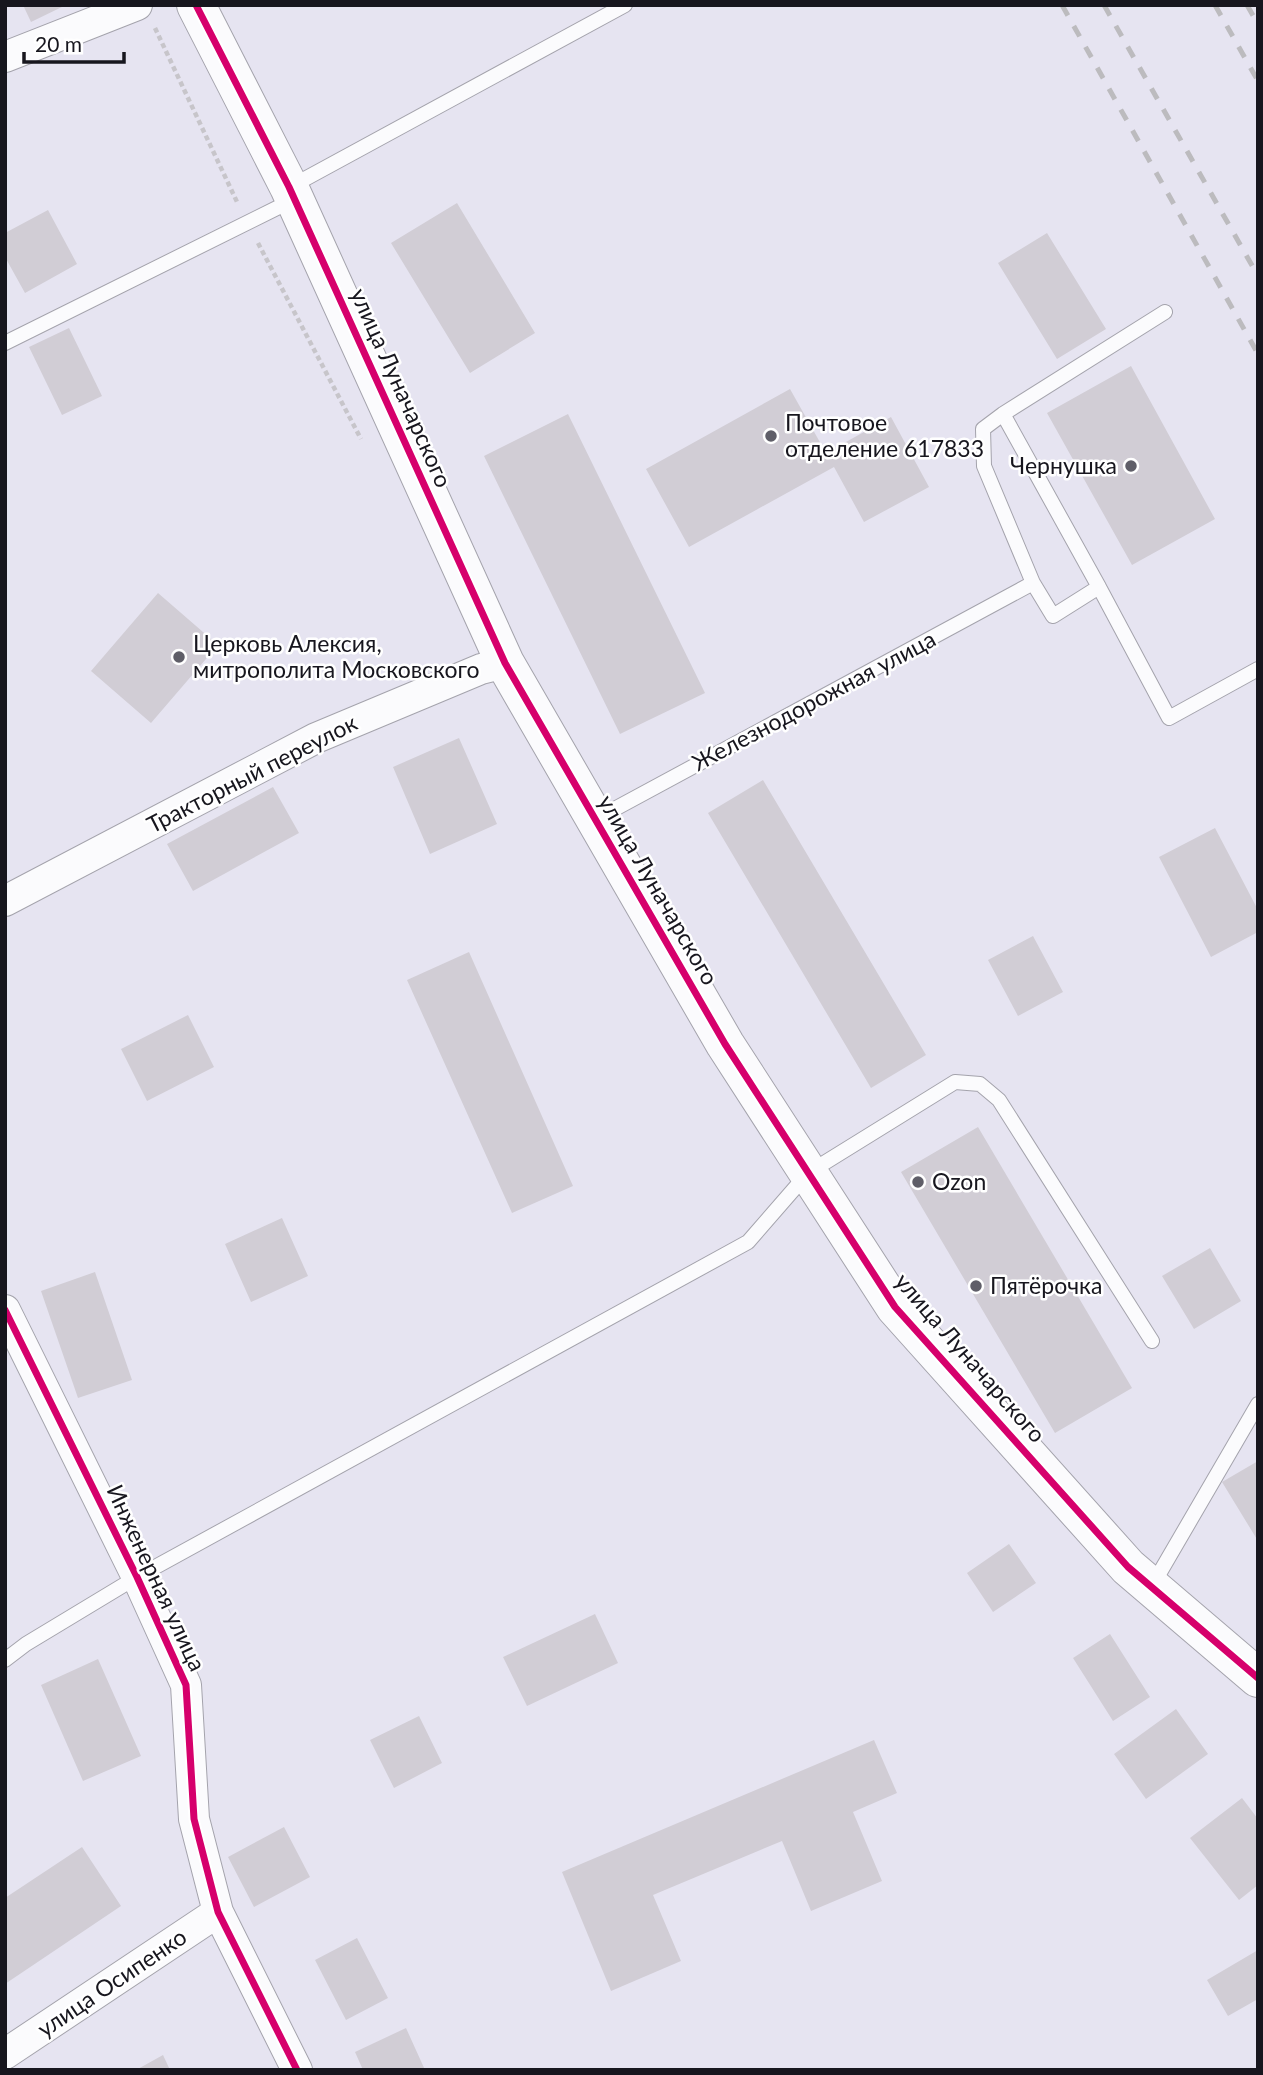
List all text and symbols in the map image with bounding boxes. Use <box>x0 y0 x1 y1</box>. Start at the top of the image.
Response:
scale bar <box>24 21 124 65</box>
text: 20 m <box>35 31 82 56</box>
street label: улица Луначарского <box>345 284 458 491</box>
place label: Почтовое отделение 617833 <box>785 408 984 462</box>
marker: Почтовое отделение 617833 <box>763 428 779 444</box>
place label: Чернушка <box>1010 451 1117 479</box>
marker: Чернушка <box>1123 458 1139 474</box>
street label: Железнодорожная улица <box>687 624 940 776</box>
place label: Церковь Алексия, митрополита Московского <box>193 629 480 683</box>
marker: Церковь Алексия, митрополита Московского <box>171 649 187 665</box>
street label: Тракторный переулок <box>142 708 361 838</box>
street label: улица Луначарского <box>593 789 725 990</box>
place label: Ozon <box>932 1167 986 1195</box>
marker: Ozon <box>910 1174 926 1190</box>
street label: улица Луначарского <box>890 1267 1052 1448</box>
place label: Пятёрочка <box>990 1271 1102 1299</box>
marker: Пятёрочка <box>968 1278 984 1294</box>
street label: Инженерная улица <box>101 1480 212 1675</box>
street label: улица Осипенко <box>32 1922 191 2042</box>

